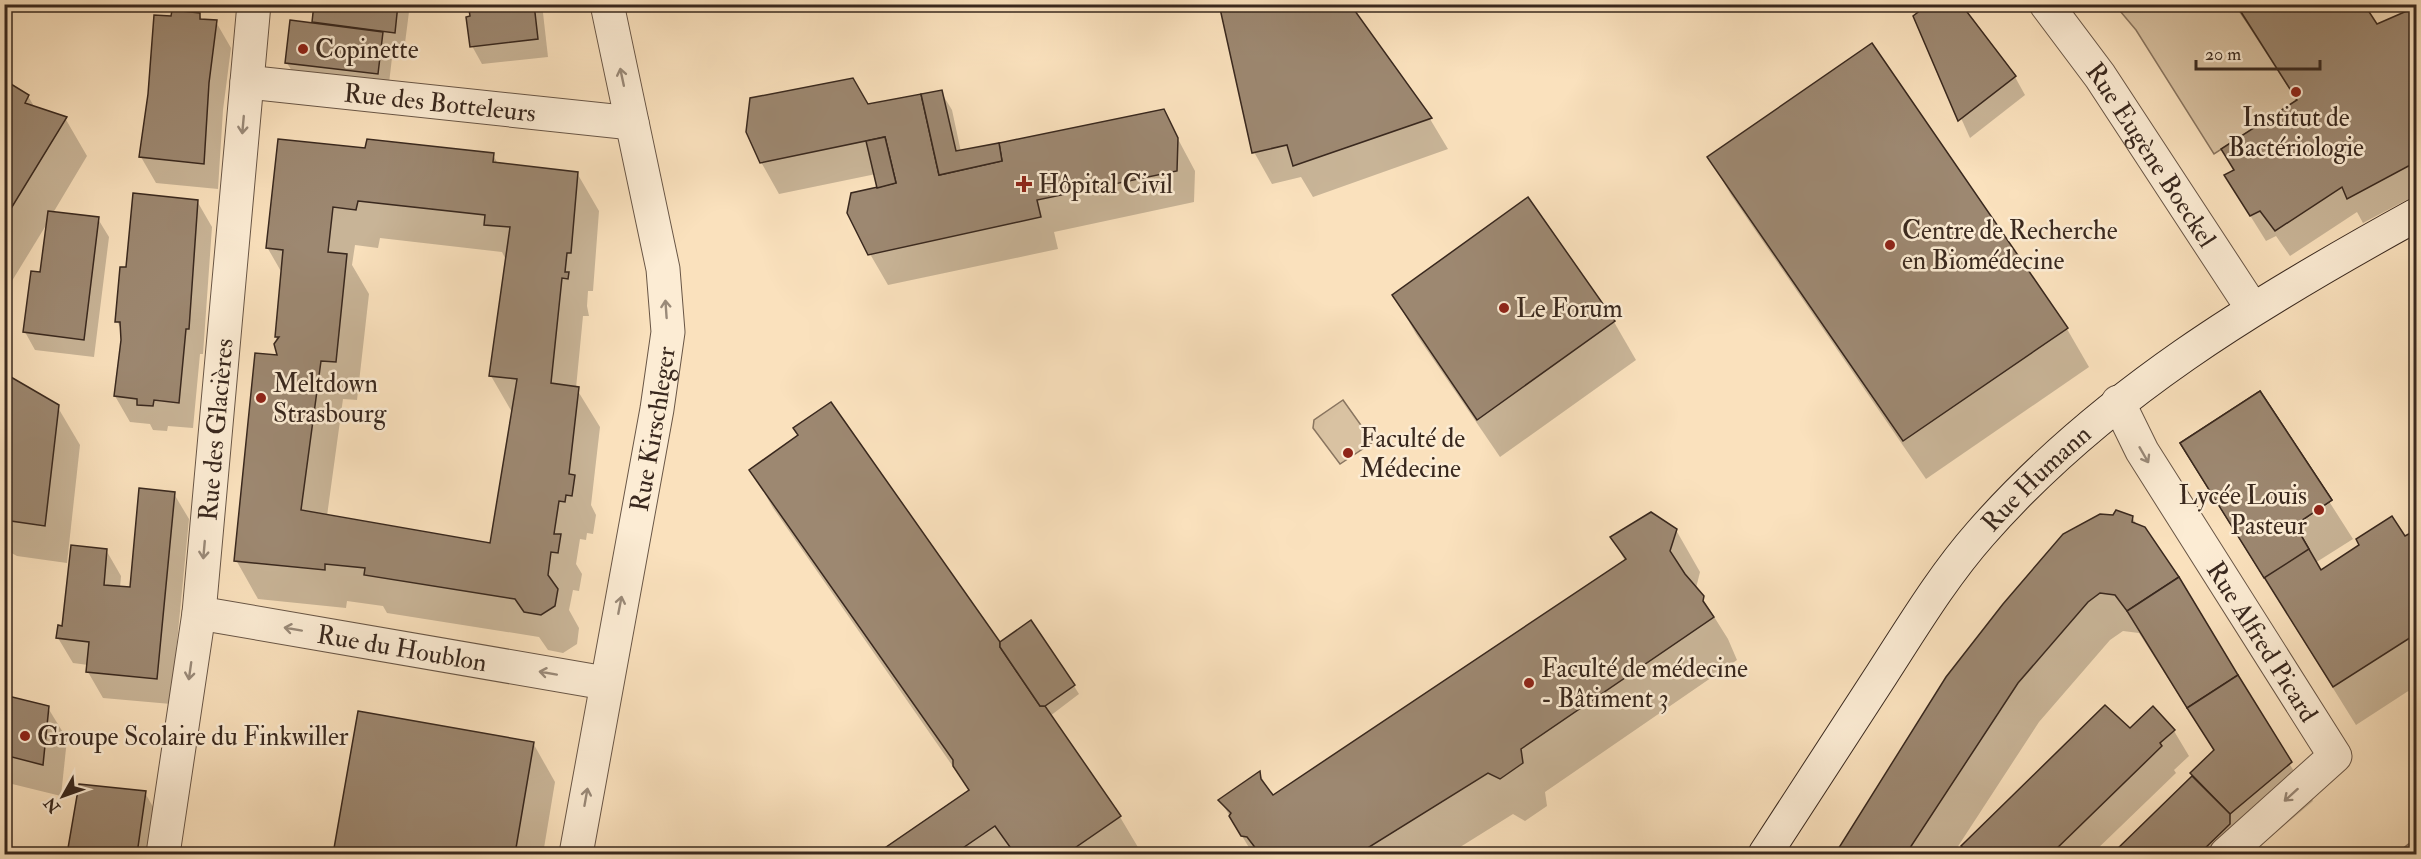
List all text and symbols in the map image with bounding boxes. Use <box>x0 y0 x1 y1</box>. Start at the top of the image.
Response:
scale bar <box>2196 33 2320 71</box>
place label: Copinette <box>315 34 419 67</box>
marker: Copinette <box>296 42 310 56</box>
text: 20 m <box>2205 43 2241 66</box>
street label: Rue Eugène Boeckel <box>2078 56 2223 254</box>
one-way arrow <box>616 67 627 87</box>
street label: Rue des Botteleurs <box>342 77 538 130</box>
marker: Institut de Bactériologie <box>2289 85 2303 99</box>
place label: Institut de Bactériologie <box>2228 102 2364 164</box>
one-way arrow <box>237 115 248 135</box>
place label: Hôpital Civil <box>1038 169 1173 202</box>
marker: Hôpital Civil <box>1015 175 1033 193</box>
place label: Centre de Recherche en Biomédecine <box>1902 215 2118 277</box>
marker: Centre de Recherche en Biomédecine <box>1883 238 1897 252</box>
place label: Le Forum <box>1516 293 1623 325</box>
one-way arrow <box>660 300 671 320</box>
marker: Le Forum <box>1497 301 1511 315</box>
street label: Rue des Glacières <box>192 337 241 522</box>
street label: Rue Kirschleger <box>624 344 683 514</box>
place label: Meltdown Strasbourg <box>273 368 387 430</box>
marker: Meltdown Strasbourg <box>254 391 268 405</box>
street label: Rue Humann <box>1975 418 2098 539</box>
place label: Faculté de Médecine <box>1360 423 1465 485</box>
marker: Faculté de Médecine <box>1341 446 1355 460</box>
one-way arrow <box>2139 446 2151 463</box>
place label: Lycée Louis Pasteur <box>2179 480 2307 542</box>
marker: Lycée Louis Pasteur <box>2312 503 2326 517</box>
one-way arrow <box>199 539 210 559</box>
street label: Rue Alfred Picard <box>2199 556 2325 729</box>
one-way arrow <box>615 596 626 615</box>
street label: Rue du Houblon <box>314 619 489 679</box>
one-way arrow <box>284 624 304 635</box>
place label: Faculté de médecine - Bâtiment 3 <box>1541 653 1748 715</box>
one-way arrow <box>185 661 196 681</box>
one-way arrow <box>538 667 558 678</box>
marker: Faculté de médecine - Bâtiment 3 <box>1522 676 1536 690</box>
place label: Groupe Scolaire du Finkwiller <box>37 721 349 754</box>
marker: Groupe Scolaire du Finkwiller <box>18 729 32 743</box>
north arrow <box>33 766 93 826</box>
one-way arrow <box>580 787 591 807</box>
one-way arrow <box>2284 788 2299 802</box>
text: N <box>40 793 65 818</box>

